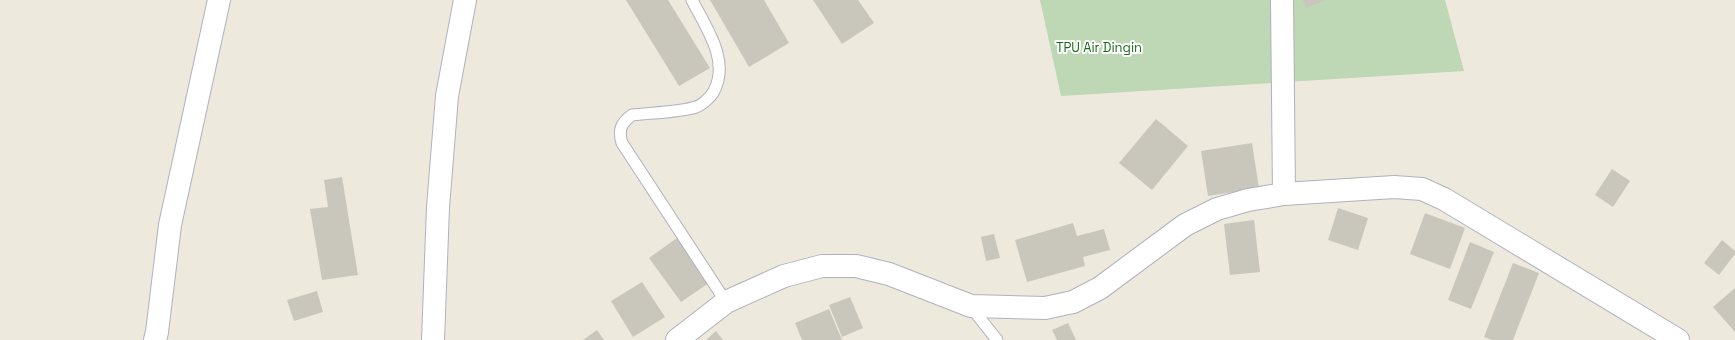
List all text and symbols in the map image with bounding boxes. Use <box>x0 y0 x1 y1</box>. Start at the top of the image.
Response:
park label: TPU Air Dingin <box>1056 39 1142 56</box>

